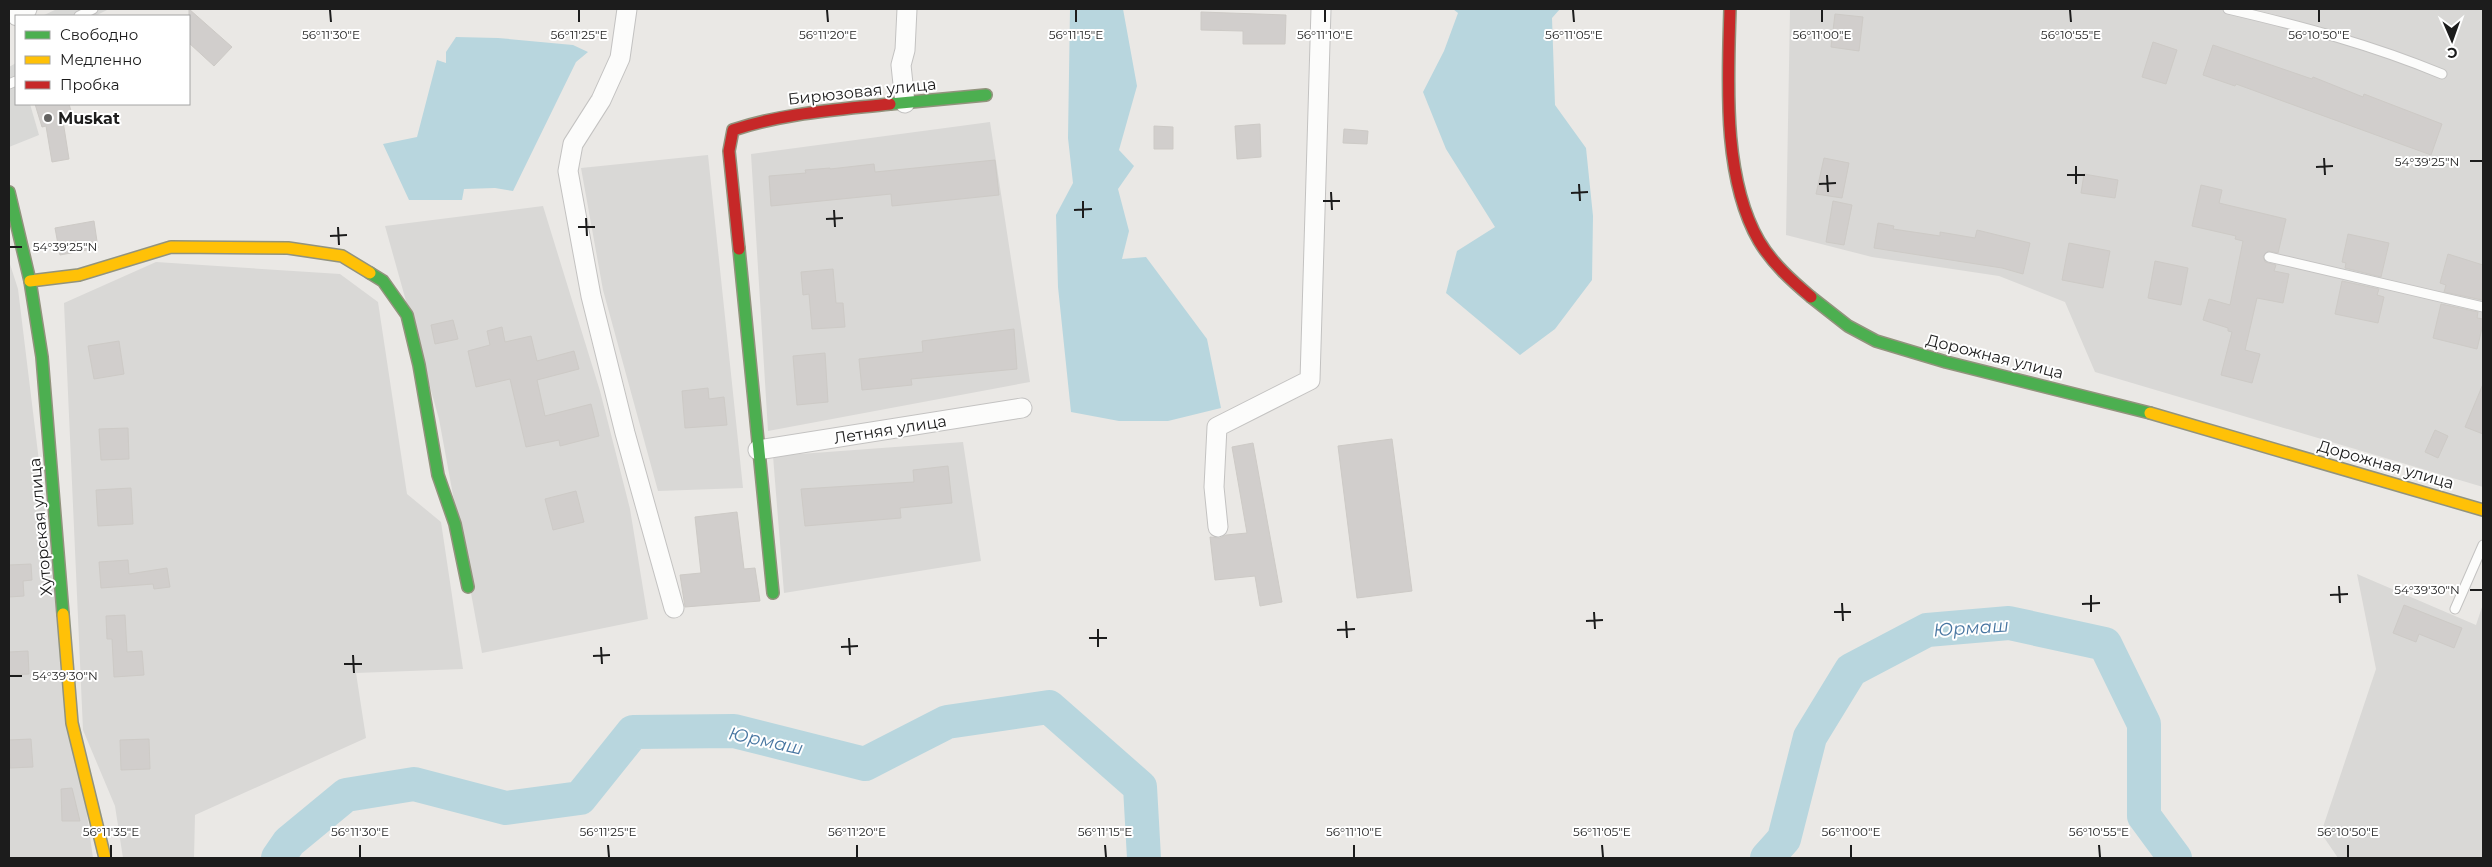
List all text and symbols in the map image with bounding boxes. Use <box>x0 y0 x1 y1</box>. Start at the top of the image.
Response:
legend <box>15 15 190 105</box>
north arrow <box>2427 15 2477 65</box>
text: Свободно <box>60 25 138 44</box>
text: 56°11'30"E <box>302 27 360 42</box>
text: 56°11'25"E <box>551 27 607 42</box>
text: 56°11'20"E <box>799 27 857 42</box>
text: 56°11'15"E <box>1049 27 1103 42</box>
text: 56°11'10"E <box>1297 27 1353 42</box>
text: 56°11'05"E <box>1545 27 1603 42</box>
text: 56°11'00"E <box>1792 27 1852 42</box>
text: 56°10'55"E <box>2041 27 2101 42</box>
text: 56°10'50"E <box>2288 27 2350 42</box>
text: С <box>2447 44 2458 62</box>
text: Медленно <box>60 50 142 69</box>
street label: Бирюзовая улица <box>787 74 937 109</box>
text: Пробка <box>60 75 119 94</box>
place label: Muskat <box>58 109 120 128</box>
marker: Muskat <box>42 112 54 124</box>
text: 54°39'25"N <box>2395 154 2459 169</box>
text: 54°39'25"N <box>33 239 97 254</box>
street label: Дорожная улица <box>1924 330 2065 383</box>
street label: Летняя улица <box>832 411 948 448</box>
street label: Дорожная улица <box>2316 436 2456 493</box>
street label: Хуторская улица <box>25 457 56 597</box>
text: 54°39'30"N <box>2394 582 2460 597</box>
water label: Юрмаш <box>1933 614 2009 642</box>
text: 54°39'30"N <box>32 668 98 683</box>
water label: Юрмаш <box>727 722 805 760</box>
text: 56°11'35"E <box>83 824 139 839</box>
text: 56°11'30"E <box>331 824 389 839</box>
text: 56°11'25"E <box>580 824 636 839</box>
text: 56°11'20"E <box>828 824 886 839</box>
text: 56°11'15"E <box>1078 824 1132 839</box>
text: 56°11'10"E <box>1326 824 1382 839</box>
text: 56°11'05"E <box>1573 824 1631 839</box>
text: 56°11'00"E <box>1821 824 1881 839</box>
text: 56°10'55"E <box>2069 824 2129 839</box>
text: 56°10'50"E <box>2317 824 2379 839</box>

